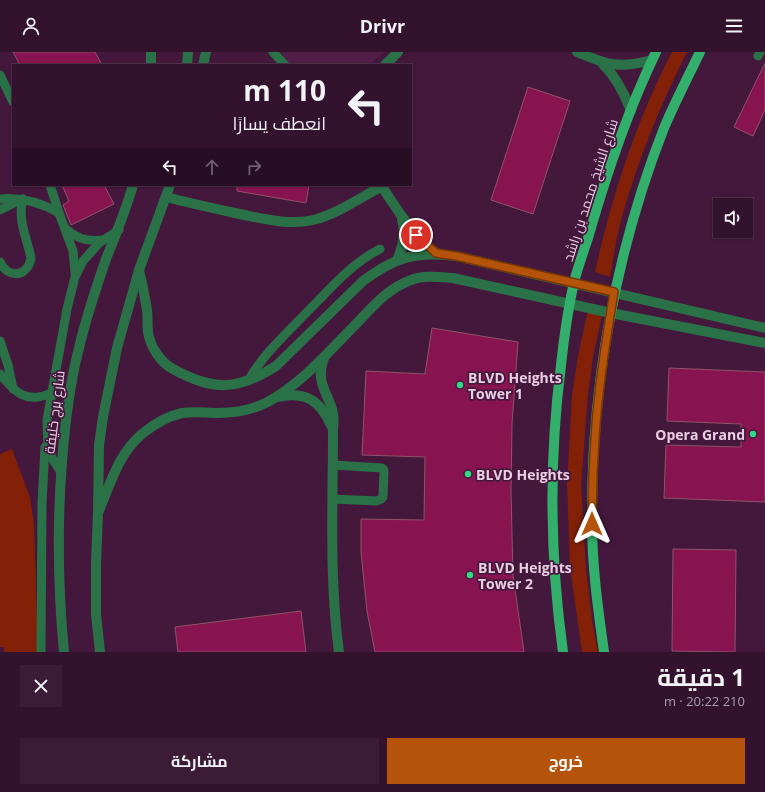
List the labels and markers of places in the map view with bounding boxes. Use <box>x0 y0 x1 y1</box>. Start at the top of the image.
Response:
pin <box>399 218 433 252</box>
place label: BLVD Heights Tower 1 <box>468 368 562 403</box>
marker: BLVD Heights Tower 1 <box>455 380 465 390</box>
place label: Opera Grand <box>655 425 745 444</box>
marker: Opera Grand <box>748 429 758 439</box>
place label: BLVD Heights <box>476 465 570 484</box>
marker: BLVD Heights <box>463 469 473 479</box>
place label: BLVD Heights Tower 2 <box>478 558 572 593</box>
marker: BLVD Heights Tower 2 <box>465 570 475 580</box>

